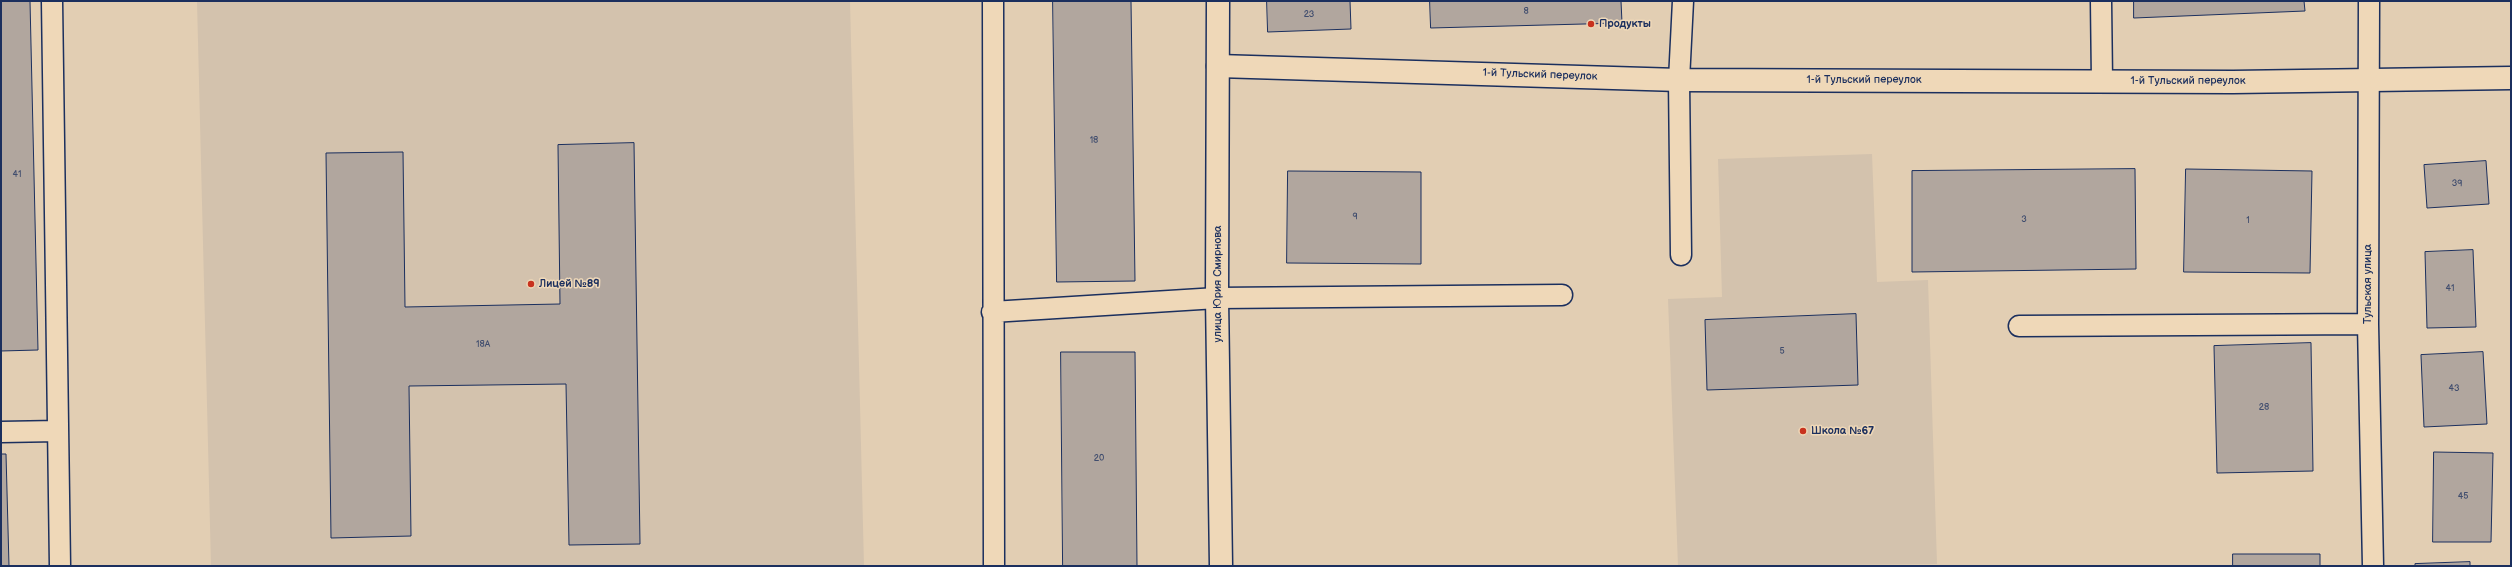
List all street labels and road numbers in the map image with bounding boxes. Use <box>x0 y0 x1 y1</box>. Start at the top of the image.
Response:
street label: 1-й Тульский переулок <box>1482 66 1598 84</box>
street label: 1-й Тульский переулок <box>1806 73 1922 87</box>
street label: 1-й Тульский переулок <box>2130 74 2246 88</box>
street label: улица Юрия Смирнова <box>1211 226 1225 342</box>
street label: Тульская улица <box>2361 244 2375 324</box>

